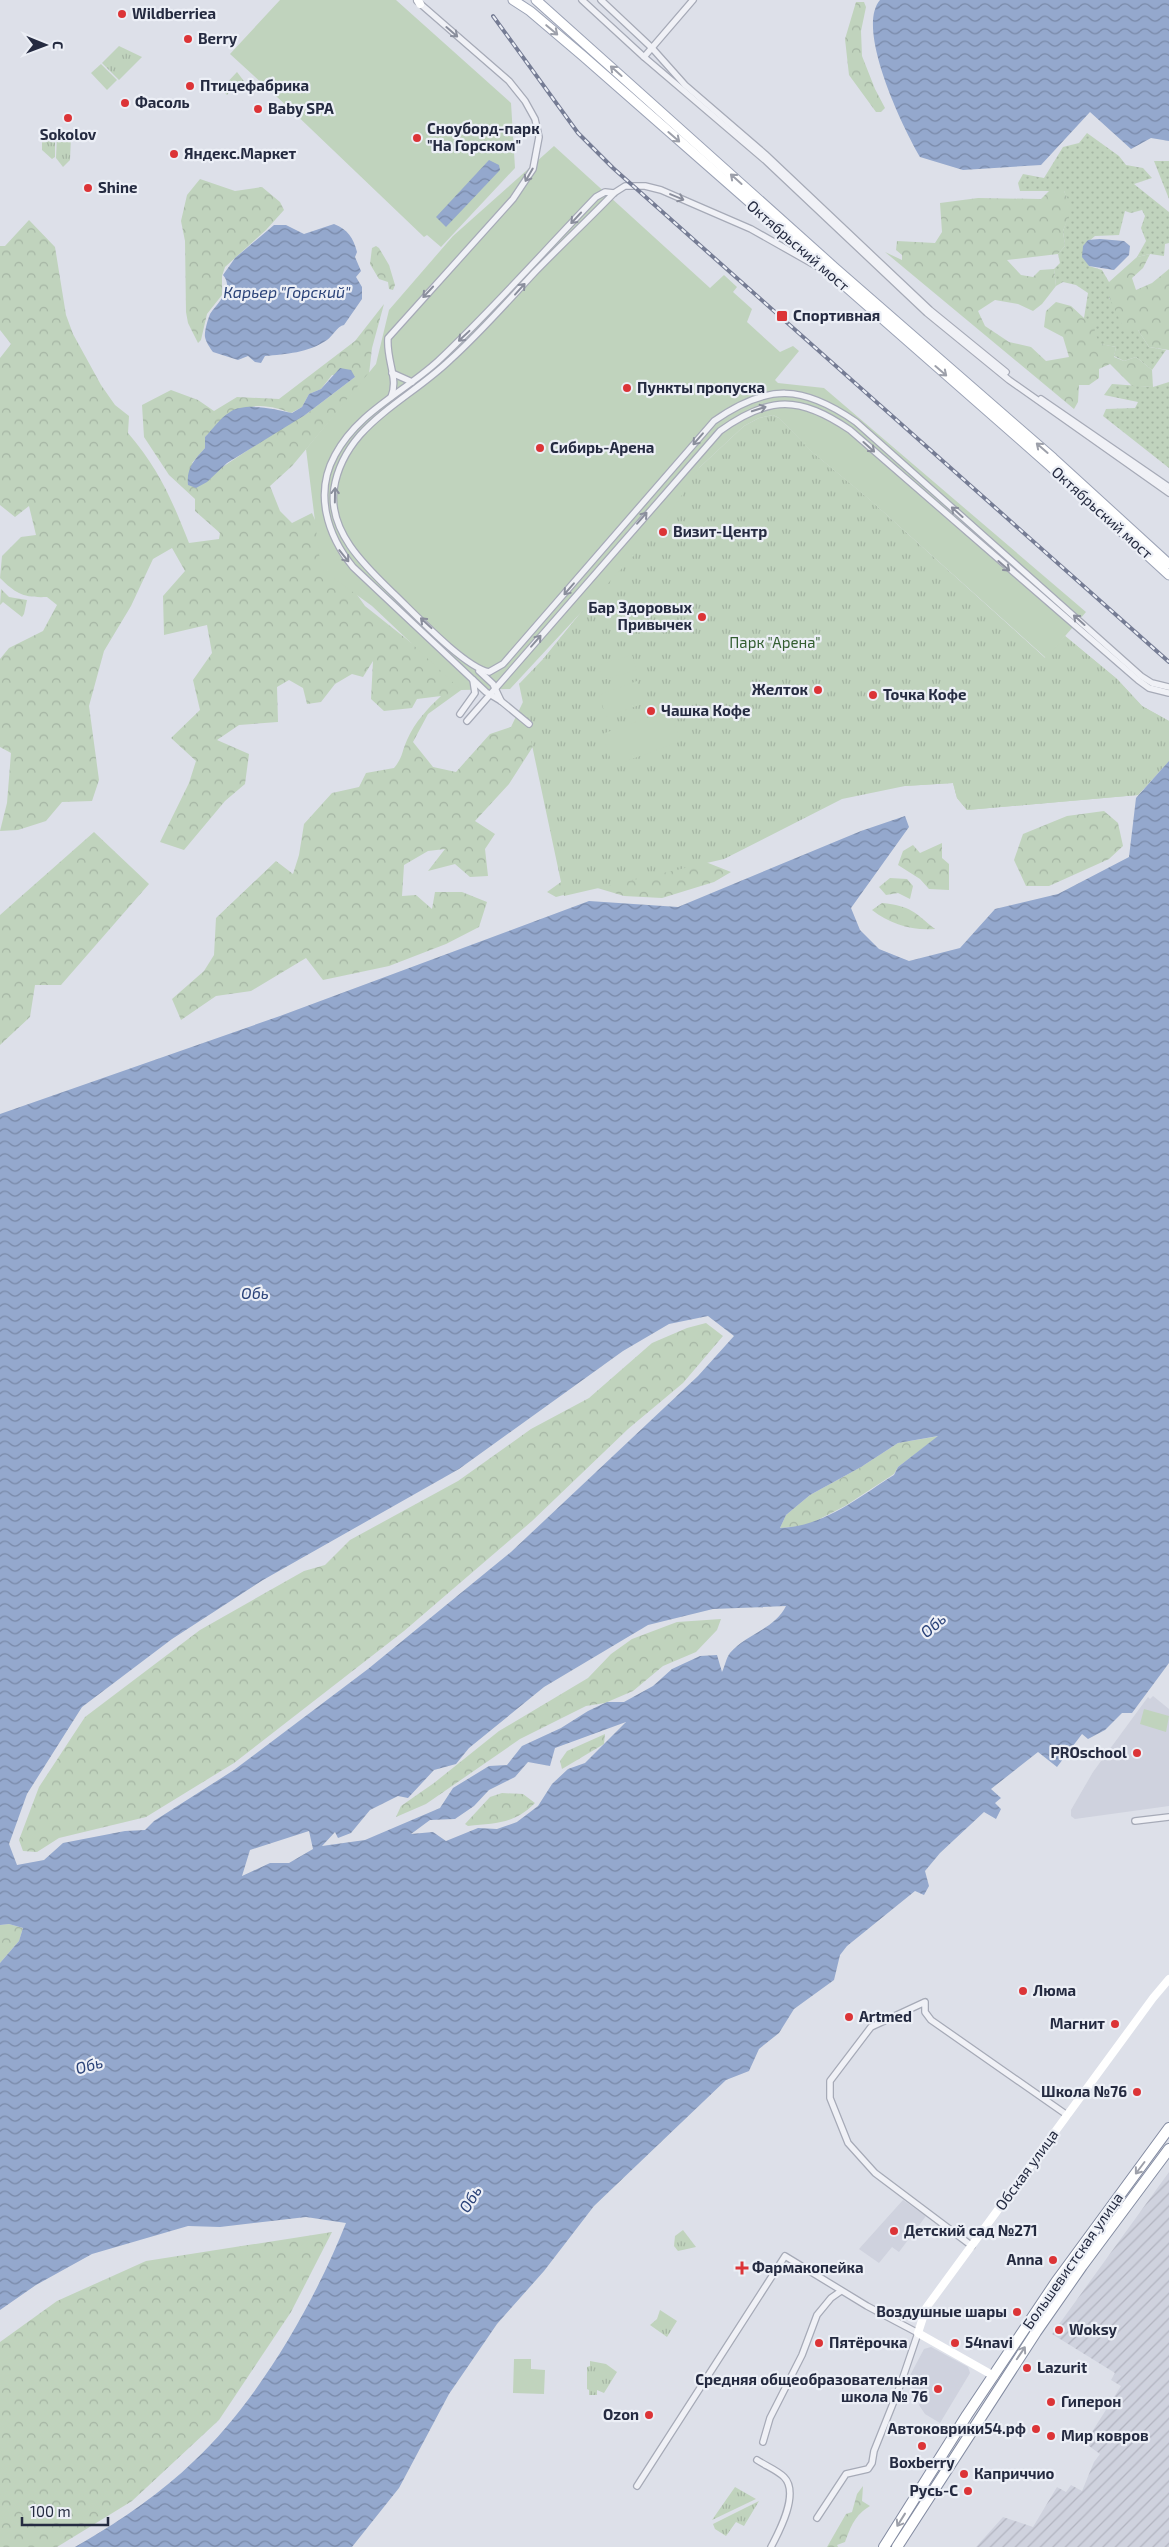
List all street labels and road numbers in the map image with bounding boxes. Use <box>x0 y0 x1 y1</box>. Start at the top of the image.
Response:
street label: Октябрьский мост <box>744 196 853 295</box>
street label: Октябрьский мост <box>1049 462 1157 562</box>
street label: Обская улица <box>991 2125 1062 2214</box>
street label: Большевистская улица <box>1018 2189 1127 2333</box>

